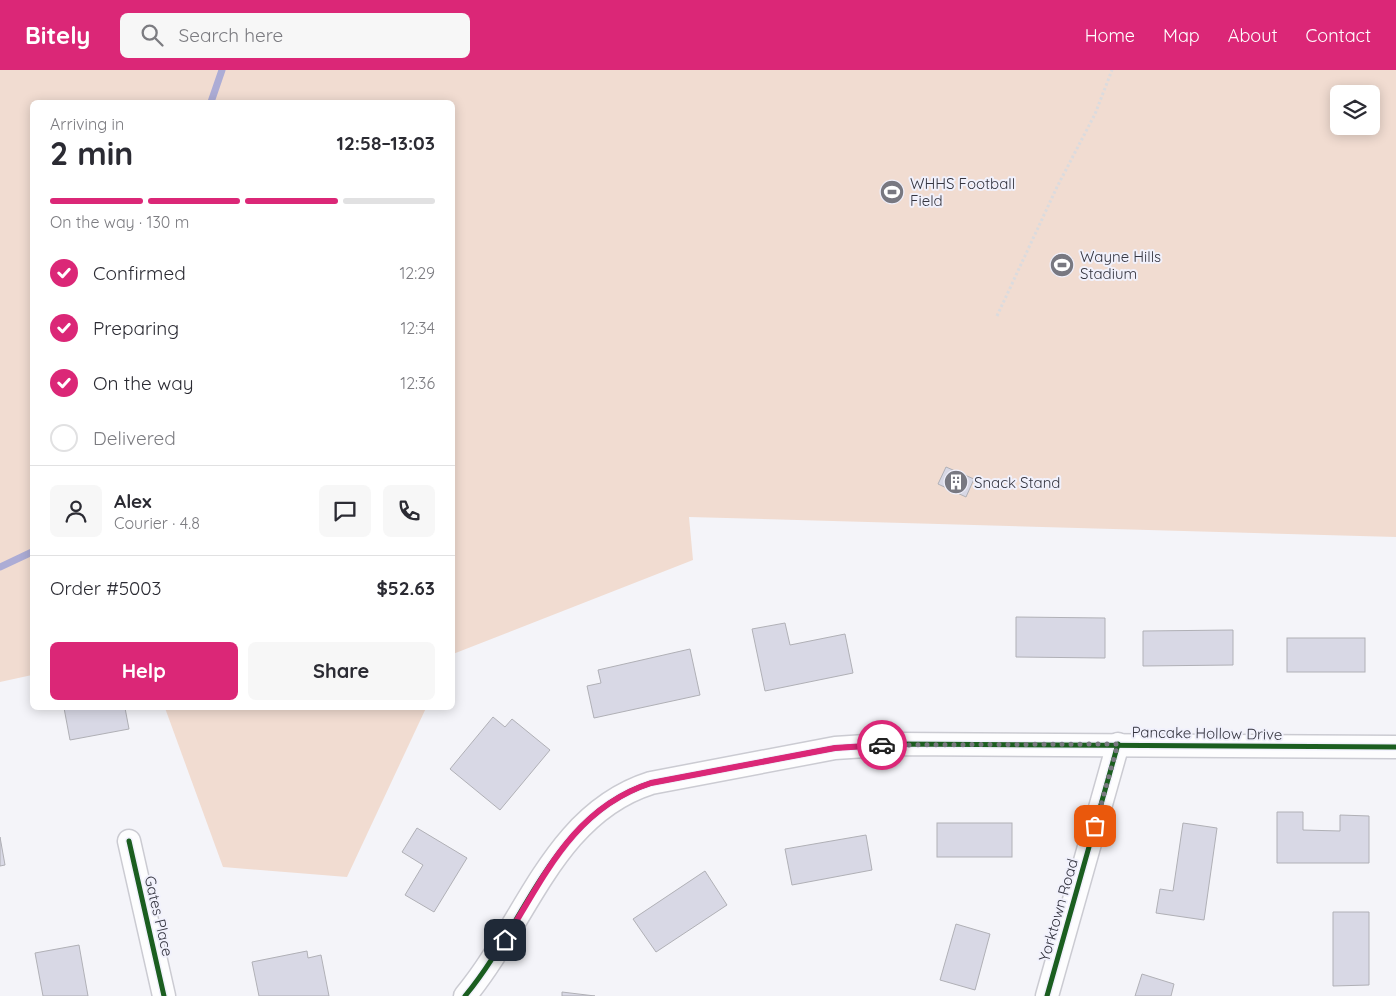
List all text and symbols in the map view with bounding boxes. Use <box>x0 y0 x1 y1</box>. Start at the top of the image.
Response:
search box <box>120 13 470 58</box>
text: Bitely <box>25 20 90 50</box>
icon: search <box>138 21 166 49</box>
text: Search here <box>178 23 283 47</box>
text: Home <box>1085 24 1135 47</box>
text: Map <box>1163 24 1200 47</box>
text: About <box>1228 24 1278 47</box>
text: Contact <box>1306 24 1371 47</box>
map controls <box>1330 85 1380 135</box>
button: layers <box>1330 85 1380 135</box>
text: Arriving in <box>50 114 124 134</box>
text: 12:58–13:03 <box>337 131 435 155</box>
text: 2 min <box>50 133 133 173</box>
place label: WHHS Football Field <box>910 174 1015 210</box>
sports icon: WHHS Football Field <box>879 179 905 205</box>
text: On the way · 130 m <box>50 212 189 232</box>
place label: Wayne Hills Stadium <box>1080 247 1161 283</box>
sports icon: Wayne Hills Stadium <box>1049 252 1075 278</box>
icon: check <box>50 259 78 287</box>
text: Confirmed <box>93 261 186 285</box>
text: 12:29 <box>399 263 435 283</box>
icon: check <box>50 314 78 342</box>
text: Preparing <box>93 316 179 340</box>
text: 12:34 <box>400 318 435 338</box>
icon: check <box>50 369 78 397</box>
text: On the way <box>93 371 194 395</box>
text: 12:36 <box>400 373 435 393</box>
text: Delivered <box>93 426 176 450</box>
building icon: Snack Stand <box>943 469 969 495</box>
place label: Snack Stand <box>974 473 1060 492</box>
button: person <box>50 485 102 537</box>
button: chat <box>319 485 371 537</box>
button: phone <box>383 485 435 537</box>
text: Alex <box>114 489 152 513</box>
text: Courier · 4.8 <box>114 513 200 533</box>
text: Order #5003 <box>50 576 162 600</box>
text: $52.63 <box>376 576 435 600</box>
button: Help <box>50 642 238 700</box>
button: Share <box>248 642 435 700</box>
courier <box>857 720 907 770</box>
street label: Pancake Hollow Drive <box>1131 722 1283 744</box>
icon: car <box>868 731 896 759</box>
pin <box>1074 805 1116 847</box>
icon: bag <box>1081 812 1109 840</box>
street label: Yorktown Road <box>1034 856 1082 964</box>
street label: Gates Place <box>141 874 177 958</box>
pin <box>484 919 526 961</box>
icon: home <box>491 926 519 954</box>

